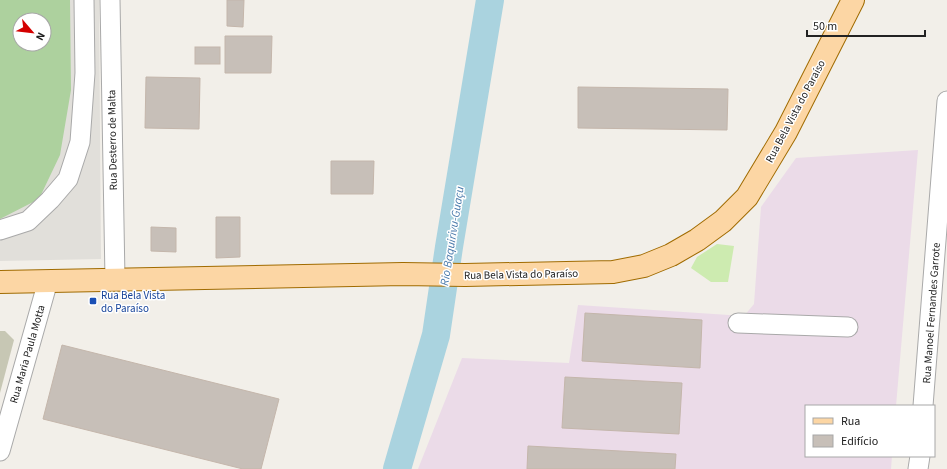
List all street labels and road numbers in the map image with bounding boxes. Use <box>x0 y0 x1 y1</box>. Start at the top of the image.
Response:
street label: Rua Bela Vista do Paraíso <box>762 57 829 165</box>
street label: Rua Desterro de Malta <box>104 90 121 190</box>
street label: Rua Manoel Fernandes Garrote <box>919 242 944 384</box>
street label: Rua Bela Vista do Paraíso <box>464 266 578 283</box>
street label: Rua Maria Paula Motta <box>6 303 49 405</box>

